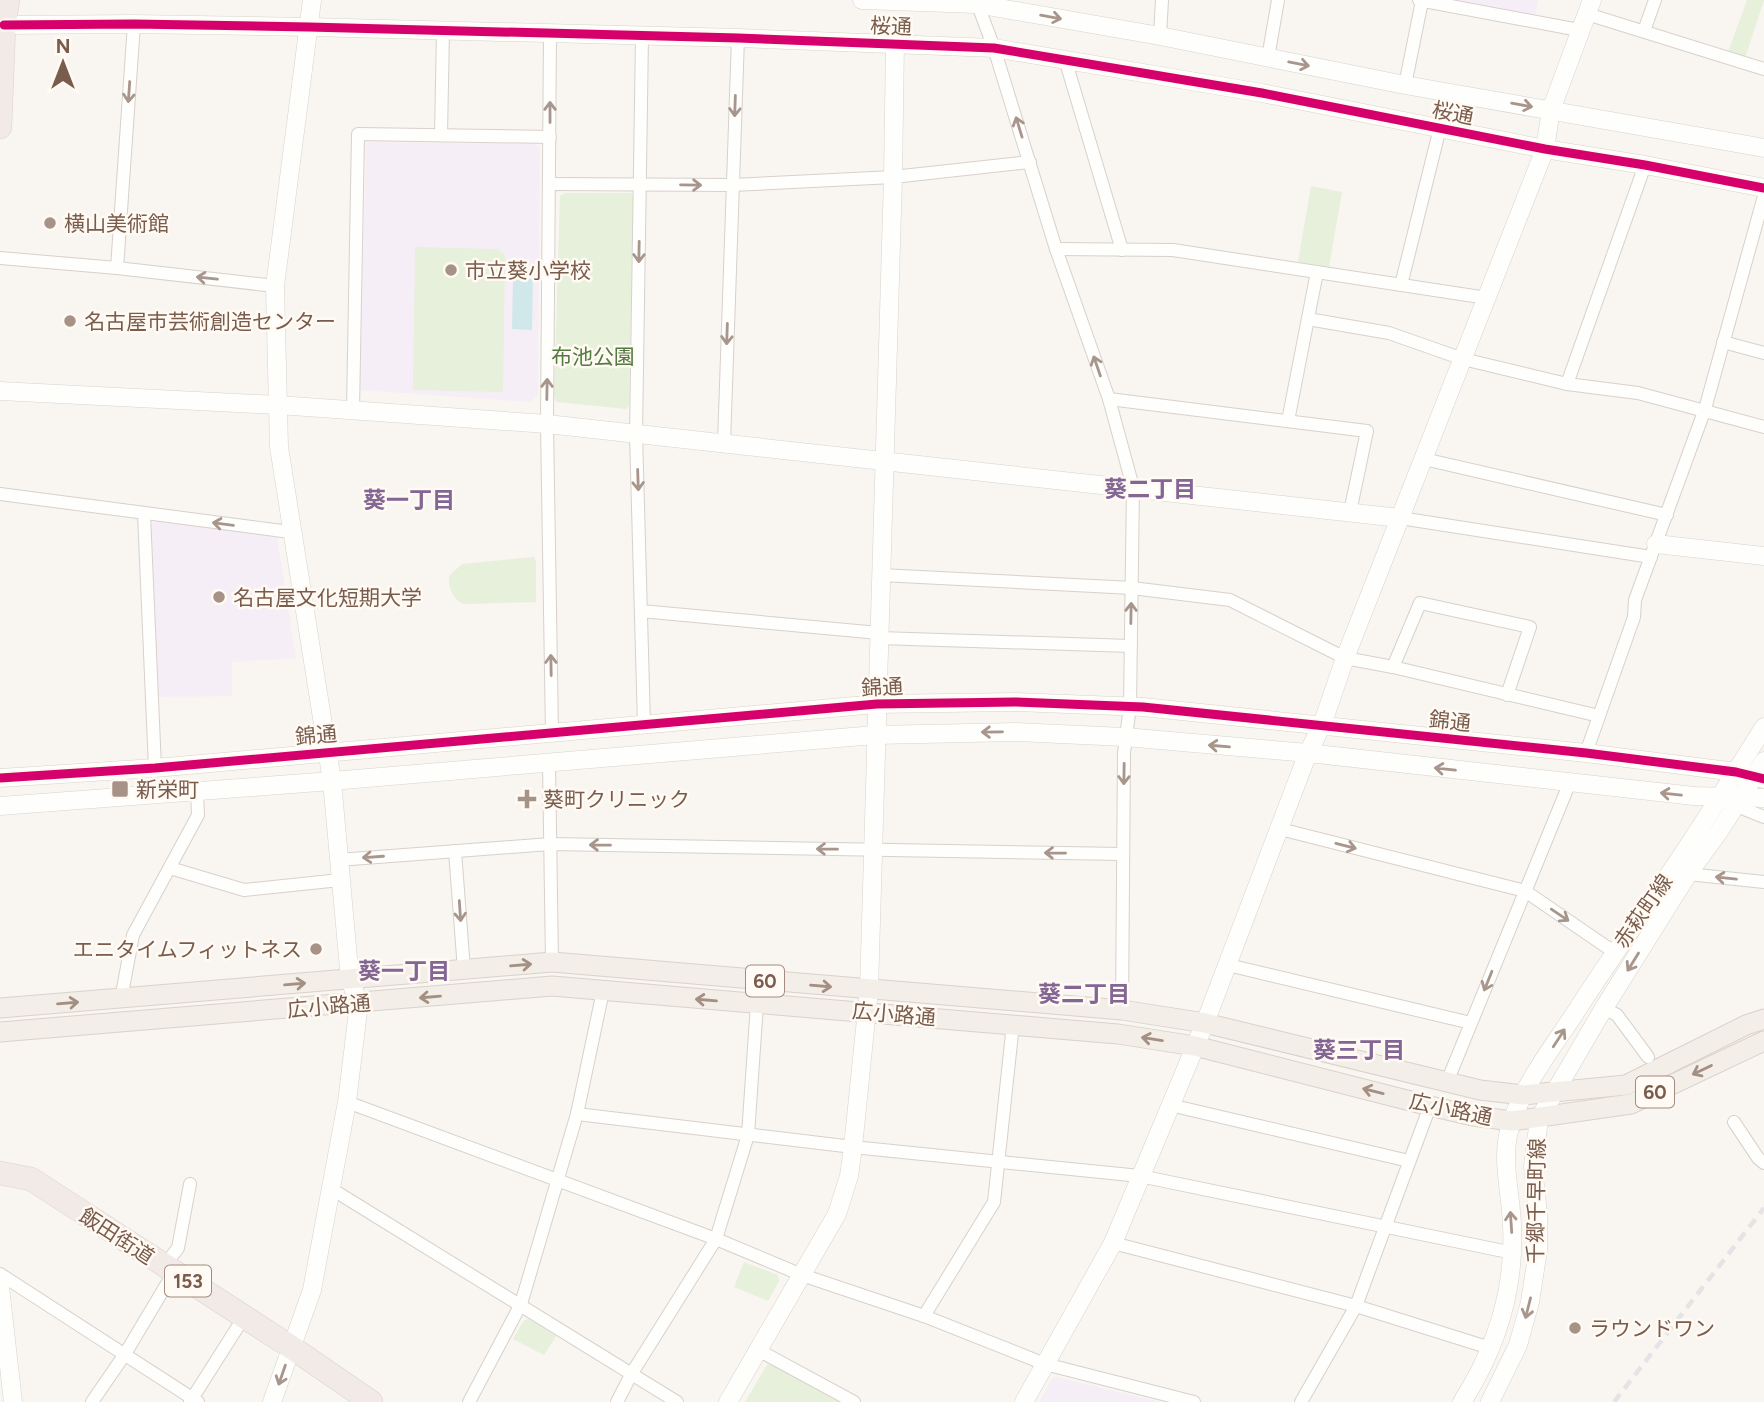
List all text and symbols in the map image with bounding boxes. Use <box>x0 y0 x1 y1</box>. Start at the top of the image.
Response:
one-way arrow <box>1039 11 1062 24</box>
street label: 桜通 <box>870 13 912 39</box>
north arrow <box>28 28 98 98</box>
text: N <box>56 35 70 58</box>
one-way arrow <box>1287 58 1310 71</box>
one-way arrow <box>122 80 135 103</box>
one-way arrow <box>728 94 741 117</box>
street label: 桜通 <box>1430 97 1476 129</box>
one-way arrow <box>1510 99 1533 112</box>
one-way arrow <box>543 101 557 124</box>
one-way arrow <box>1011 116 1024 138</box>
one-way arrow <box>679 178 702 192</box>
place label: 横山美術館 <box>64 211 169 236</box>
marker: 横山美術館 <box>42 215 58 231</box>
one-way arrow <box>632 241 645 264</box>
place label: 市立葵小学校 <box>465 258 591 283</box>
marker: 市立葵小学校 <box>443 262 459 278</box>
one-way arrow <box>196 272 219 285</box>
place label: 名古屋市芸術創造センター <box>84 309 336 334</box>
marker: 名古屋市芸術創造センター <box>62 313 78 329</box>
one-way arrow <box>721 322 734 345</box>
park label: 布池公園 <box>551 344 635 369</box>
one-way arrow <box>1090 356 1102 378</box>
one-way arrow <box>540 377 554 400</box>
one-way arrow <box>631 468 644 491</box>
district label: 葵二丁目 <box>1104 475 1196 503</box>
district label: 葵一丁目 <box>363 486 455 514</box>
one-way arrow <box>212 517 234 530</box>
place label: 名古屋文化短期大学 <box>233 585 422 610</box>
marker: 名古屋文化短期大学 <box>211 589 227 605</box>
one-way arrow <box>1125 602 1138 625</box>
one-way arrow <box>544 654 557 677</box>
street label: 錦通 <box>860 673 904 701</box>
street label: 錦通 <box>1428 706 1472 736</box>
street label: 錦通 <box>294 721 338 749</box>
one-way arrow <box>981 726 1004 739</box>
one-way arrow <box>1208 739 1231 752</box>
one-way arrow <box>1117 762 1131 785</box>
one-way arrow <box>1434 762 1457 775</box>
place label: 新栄町 <box>136 777 199 802</box>
marker: 新栄町 <box>110 779 130 799</box>
place label: 葵町クリニック <box>543 787 690 812</box>
one-way arrow <box>1661 787 1683 800</box>
marker: 葵町クリニック <box>517 789 537 809</box>
one-way arrow <box>588 838 611 852</box>
one-way arrow <box>1334 840 1357 853</box>
one-way arrow <box>816 842 839 856</box>
one-way arrow <box>1043 846 1066 860</box>
one-way arrow <box>362 851 384 864</box>
street label: 赤萩町線 <box>1609 869 1677 953</box>
one-way arrow <box>1715 871 1738 884</box>
one-way arrow <box>453 899 466 922</box>
one-way arrow <box>1550 909 1570 923</box>
place label: エニタイムフィットネス <box>73 937 302 962</box>
marker: エニタイムフィットネス <box>308 941 324 957</box>
one-way arrow <box>1626 952 1640 972</box>
district label: 葵一丁目 <box>358 957 450 985</box>
one-way arrow <box>510 958 532 971</box>
road number: 60 <box>746 965 784 996</box>
one-way arrow <box>1481 970 1494 991</box>
one-way arrow <box>283 977 306 990</box>
one-way arrow <box>810 980 832 993</box>
district label: 葵二丁目 <box>1038 980 1130 1008</box>
street label: 広小路通 <box>286 990 372 1022</box>
one-way arrow <box>420 991 442 1004</box>
one-way arrow <box>695 993 718 1006</box>
one-way arrow <box>56 996 79 1009</box>
street label: 広小路通 <box>851 998 937 1030</box>
one-way arrow <box>1552 1029 1567 1048</box>
one-way arrow <box>1141 1032 1164 1045</box>
district label: 葵三丁目 <box>1313 1036 1405 1064</box>
one-way arrow <box>1692 1063 1713 1077</box>
road number: 60 <box>1636 1076 1674 1108</box>
one-way arrow <box>1363 1084 1385 1097</box>
street label: 広小路通 <box>1407 1088 1495 1130</box>
street label: 千郷千早町線 <box>1522 1138 1550 1264</box>
street label: 飯田街道 <box>75 1203 159 1269</box>
one-way arrow <box>1505 1210 1518 1233</box>
road number: 153 <box>165 1266 211 1296</box>
one-way arrow <box>1521 1296 1534 1319</box>
place label: ラウンドワン <box>1589 1316 1715 1341</box>
marker: ラウンドワン <box>1567 1320 1583 1336</box>
one-way arrow <box>275 1363 287 1385</box>

